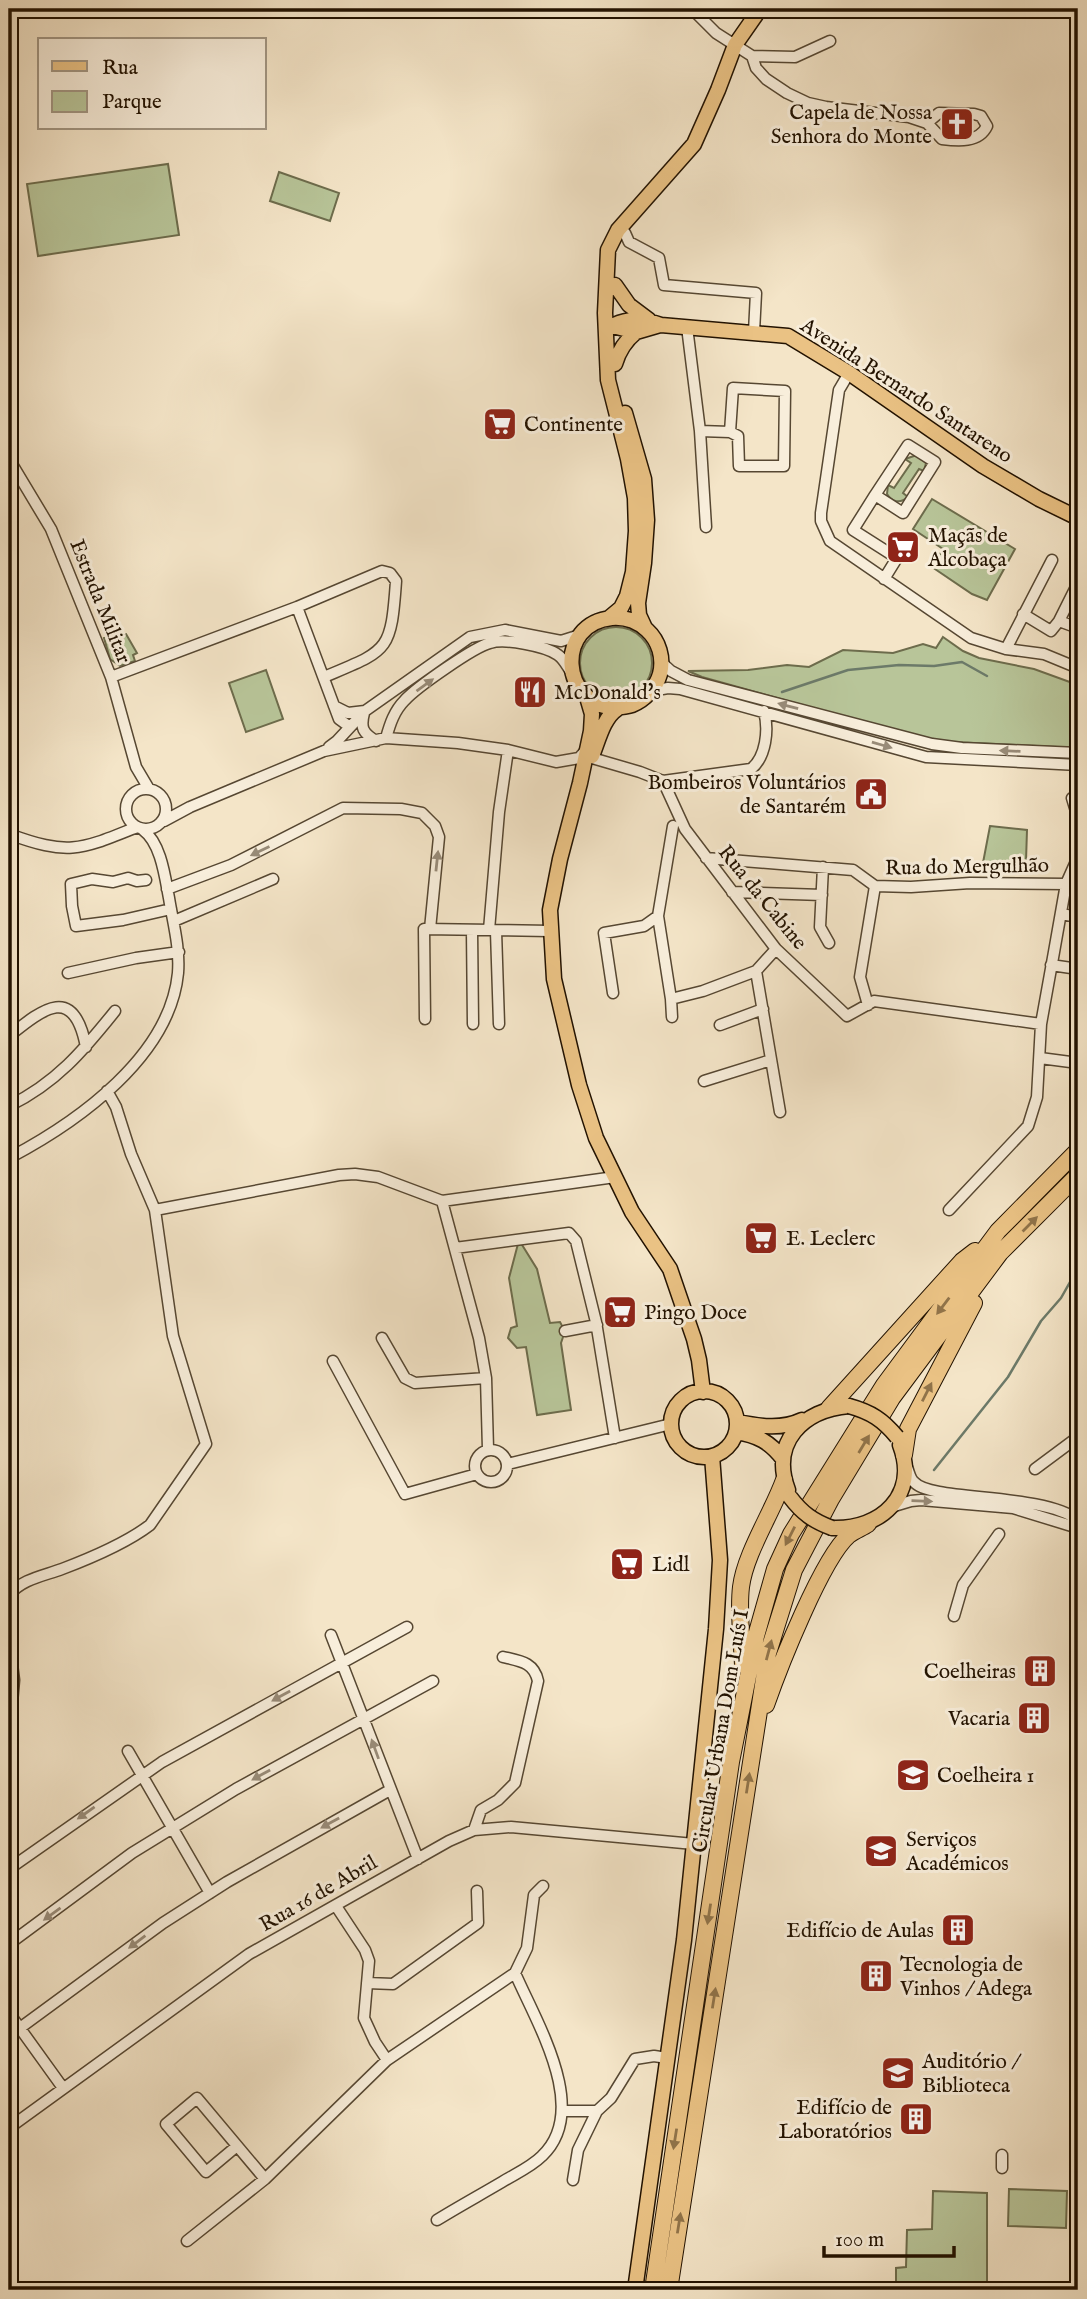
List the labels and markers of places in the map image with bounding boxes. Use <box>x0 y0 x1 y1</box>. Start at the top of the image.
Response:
place label: Capela de Nossa Senhora do Monte <box>771 100 933 151</box>
church icon: Capela de Nossa Senhora do Monte <box>938 105 976 143</box>
supermarket icon: Continente <box>481 405 519 443</box>
place label: Continente <box>524 412 623 439</box>
place label: Maçãs de Alcobaça <box>927 523 1008 574</box>
supermarket icon: Maçãs de Alcobaça <box>884 528 922 566</box>
restaurant icon: McDonald's <box>511 673 549 711</box>
place label: McDonald's <box>554 680 661 707</box>
place label: Bombeiros Voluntários de Santarém <box>647 770 846 821</box>
public building icon: Bombeiros Voluntários de Santarém <box>852 775 890 813</box>
supermarket icon: E. Leclerc <box>742 1219 780 1257</box>
place label: E. Leclerc <box>786 1226 875 1253</box>
supermarket icon: Pingo Doce <box>601 1293 639 1331</box>
place label: Pingo Doce <box>644 1300 747 1327</box>
supermarket icon: Lidl <box>608 1545 646 1583</box>
place label: Lidl <box>652 1552 690 1579</box>
building icon: Coelheiras <box>1021 1652 1059 1690</box>
place label: Coelheiras <box>924 1659 1016 1686</box>
building icon: Vacaria <box>1015 1699 1053 1737</box>
place label: Vacaria <box>947 1706 1011 1733</box>
school or university icon: Coelheira 1 <box>894 1756 932 1794</box>
place label: Coelheira 1 <box>937 1763 1034 1790</box>
place label: Serviços Académicos <box>905 1827 1009 1878</box>
school or university icon: Serviços Académicos <box>862 1832 900 1870</box>
building icon: Edifício de Aulas <box>939 1911 977 1949</box>
place label: Edifício de Aulas <box>786 1918 934 1945</box>
place label: Tecnologia de Vinhos / Adega <box>899 1952 1033 2003</box>
building icon: Tecnologia de Vinhos / Adega <box>857 1957 895 1995</box>
place label: Auditório / Biblioteca <box>921 2049 1022 2100</box>
school or university icon: Auditório / Biblioteca <box>879 2054 917 2092</box>
place label: Edifício de Laboratórios <box>778 2095 892 2146</box>
building icon: Edifício de Laboratórios <box>897 2100 935 2138</box>

